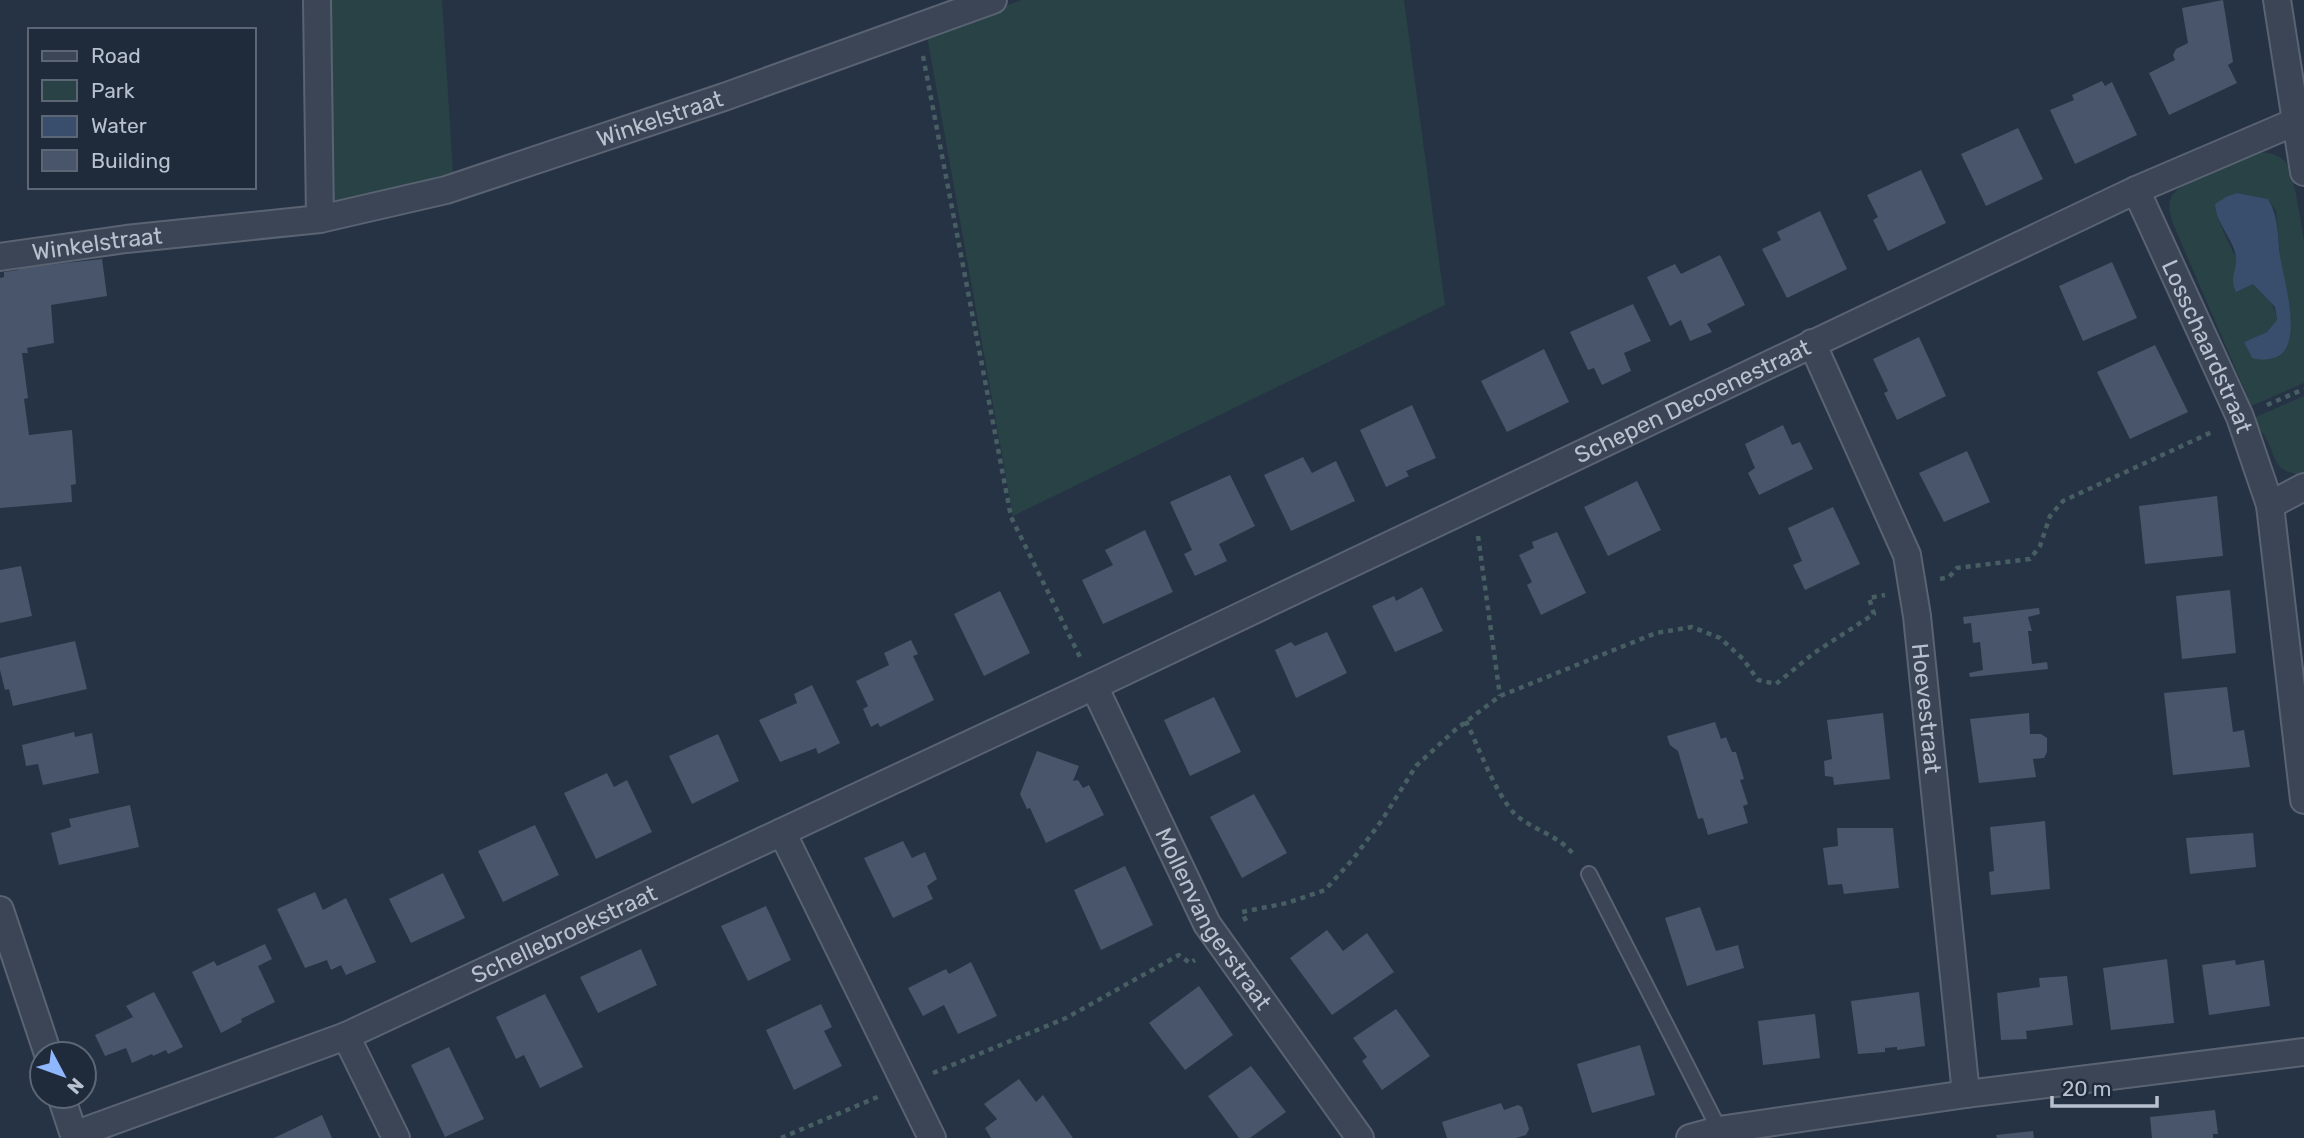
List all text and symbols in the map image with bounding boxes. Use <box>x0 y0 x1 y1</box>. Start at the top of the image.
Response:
legend <box>28 28 256 189</box>
text: Road <box>91 43 141 68</box>
text: Park <box>91 78 135 103</box>
street label: Winkelstraat <box>593 84 726 153</box>
text: Water <box>91 113 147 138</box>
text: Building <box>91 148 171 173</box>
street label: Winkelstraat <box>30 221 164 266</box>
street label: Losschaardstraat <box>2156 255 2258 437</box>
street label: Schepen Decoenestraat <box>1570 333 1815 469</box>
street label: Hoevestraat <box>1906 642 1947 775</box>
street label: Mollenvangerstraat <box>1149 823 1278 1015</box>
street label: Schellebroekstraat <box>467 879 661 989</box>
north arrow <box>28 1040 98 1110</box>
scale bar <box>2052 1064 2157 1108</box>
text: N <box>62 1073 89 1099</box>
text: 20 m <box>2062 1076 2111 1101</box>

